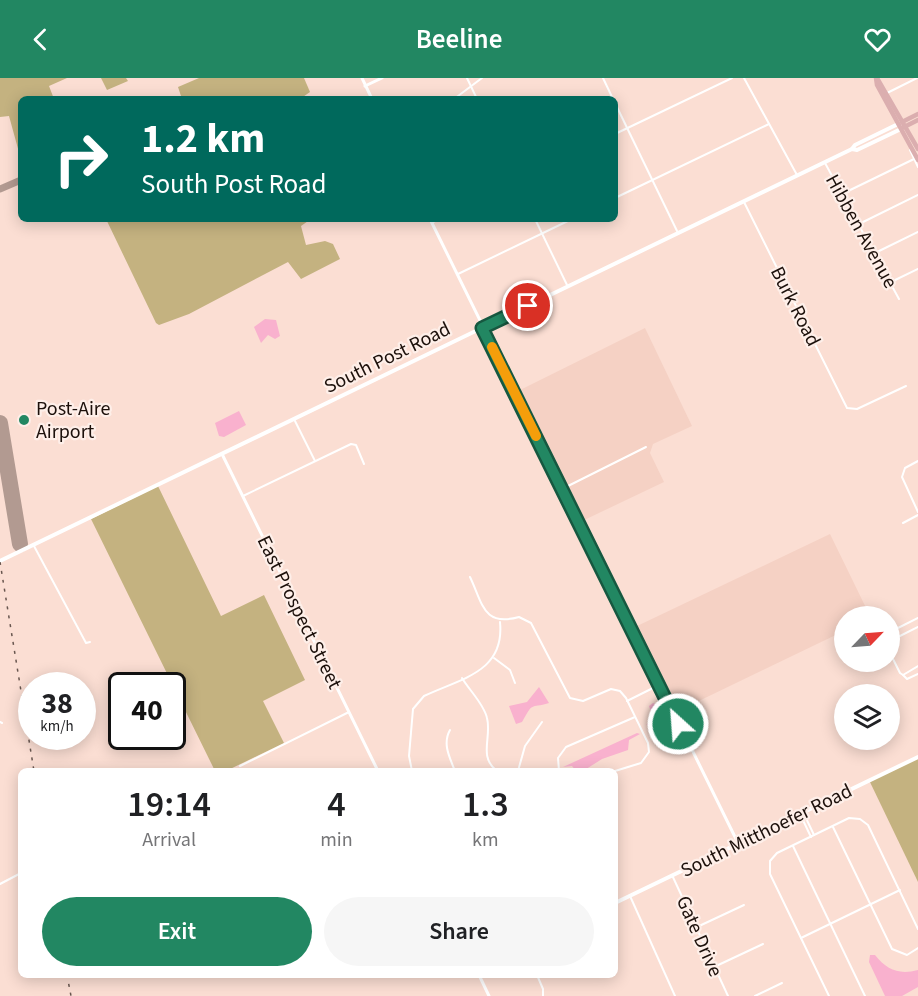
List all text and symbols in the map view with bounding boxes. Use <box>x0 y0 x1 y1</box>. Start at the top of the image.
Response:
text: Beeline <box>416 20 502 59</box>
icon: back <box>24 23 57 56</box>
icon: heart <box>861 23 894 56</box>
text: 1.2 km <box>141 109 265 169</box>
icon: right <box>42 120 120 198</box>
text: South Post Road <box>141 165 326 204</box>
street label: Hibben Avenue <box>818 169 904 294</box>
street label: Burk Road <box>763 262 827 351</box>
pin <box>502 280 553 331</box>
icon: arrive <box>511 289 544 322</box>
street label: South Post Road <box>320 315 455 401</box>
place label: Post-Aire Airport <box>36 395 111 446</box>
marker: Post-Aire Airport <box>17 413 31 427</box>
street label: East Prospect Street <box>250 531 348 694</box>
north arrow <box>834 606 900 672</box>
map controls <box>834 606 900 750</box>
speed limit sign: 40 <box>108 672 186 750</box>
text: 38 <box>41 682 73 725</box>
button: layers <box>834 684 900 750</box>
position arrow <box>646 692 710 756</box>
text: km/h <box>40 716 74 737</box>
street label: South Mitthoefer Road <box>676 777 857 885</box>
text: 19:14 <box>127 779 211 830</box>
text: 4 <box>327 779 346 830</box>
text: 1.3 <box>462 779 509 830</box>
text: Arrival <box>142 826 196 854</box>
text: min <box>320 826 353 854</box>
text: km <box>472 826 499 854</box>
street label: Gate Drive <box>669 891 729 981</box>
button: Exit <box>42 897 312 966</box>
button: Share <box>324 897 594 966</box>

